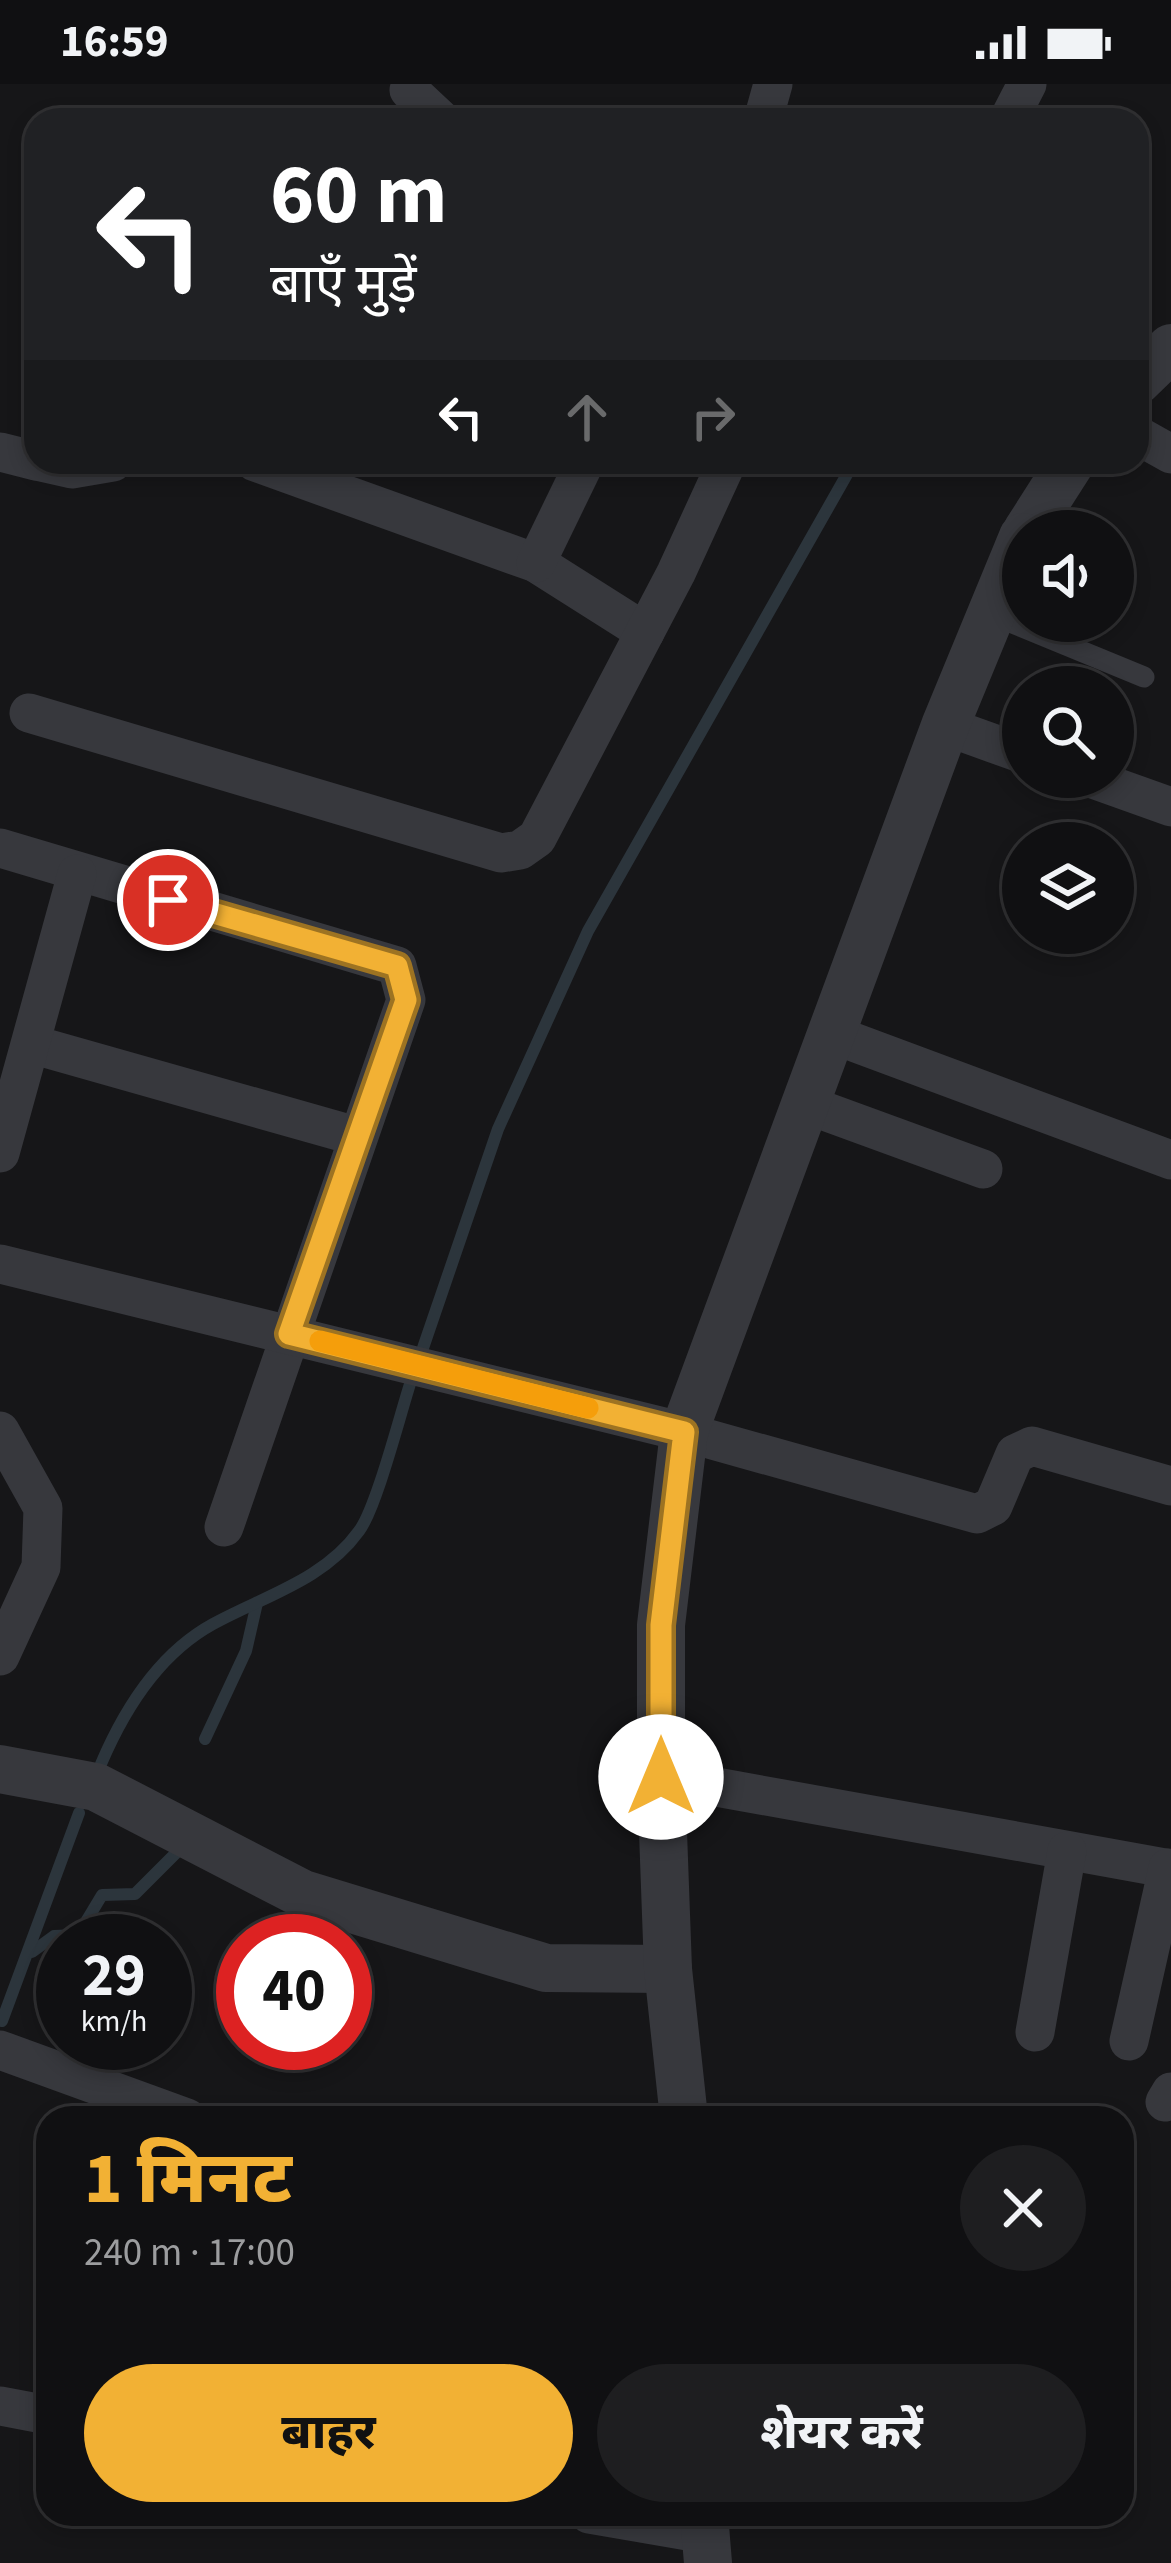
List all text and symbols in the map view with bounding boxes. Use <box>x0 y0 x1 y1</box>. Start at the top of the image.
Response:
text: 16:59 <box>60 10 169 74</box>
text: 60 m <box>270 136 448 256</box>
icon: left <box>72 156 228 312</box>
text: बाएँ मुड़ें <box>270 247 417 324</box>
icon: left <box>428 384 494 450</box>
icon: ahead <box>554 384 620 450</box>
icon: right <box>680 384 746 450</box>
map controls <box>1002 510 1134 954</box>
button: sound <box>1002 510 1134 642</box>
button: search <box>1002 666 1134 798</box>
button: layers <box>1002 822 1134 954</box>
pin <box>117 849 219 951</box>
icon: arrive <box>135 867 201 933</box>
position arrow <box>598 1714 724 1840</box>
speed limit sign: 40 <box>216 1914 372 2070</box>
text: 29 <box>82 1934 146 2019</box>
text: km/h <box>81 2000 147 2043</box>
text: 1 मिनट <box>84 2128 292 2231</box>
button: close <box>960 2145 1086 2271</box>
text: 240 m · 17:00 <box>84 2225 295 2281</box>
button: बाहर <box>84 2364 573 2502</box>
button: शेयर करें <box>597 2364 1086 2502</box>

